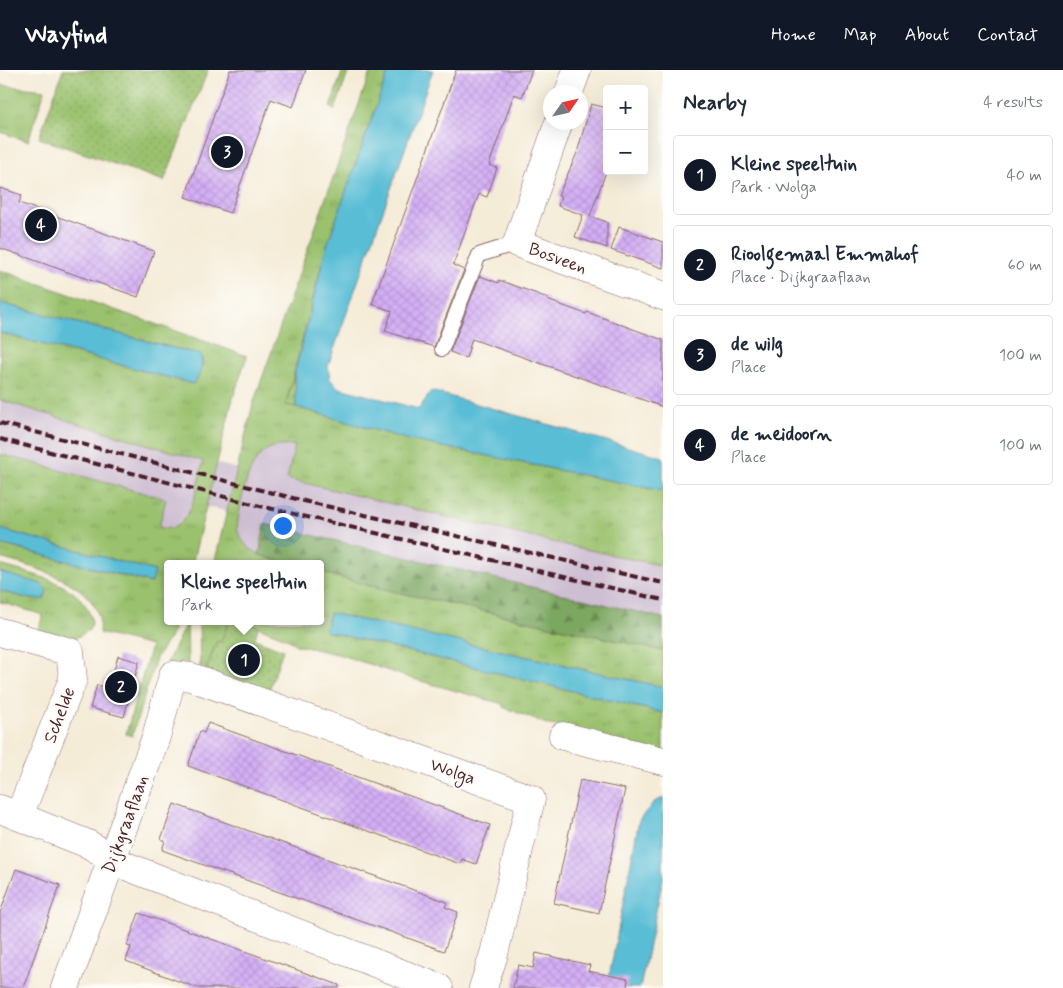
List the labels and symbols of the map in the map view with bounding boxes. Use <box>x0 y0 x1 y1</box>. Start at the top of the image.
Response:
north arrow <box>543 85 588 130</box>
pin: 3 <box>211 133 243 171</box>
pin: 4 <box>25 206 57 244</box>
street label: Bosveen <box>525 237 590 281</box>
your location <box>270 513 296 539</box>
pin: 1 <box>228 641 260 679</box>
pin: 2 <box>105 668 137 706</box>
street label: Schelde <box>38 684 82 747</box>
street label: Wolga <box>426 753 479 792</box>
street label: Dijkgraaflaan <box>97 772 155 877</box>

